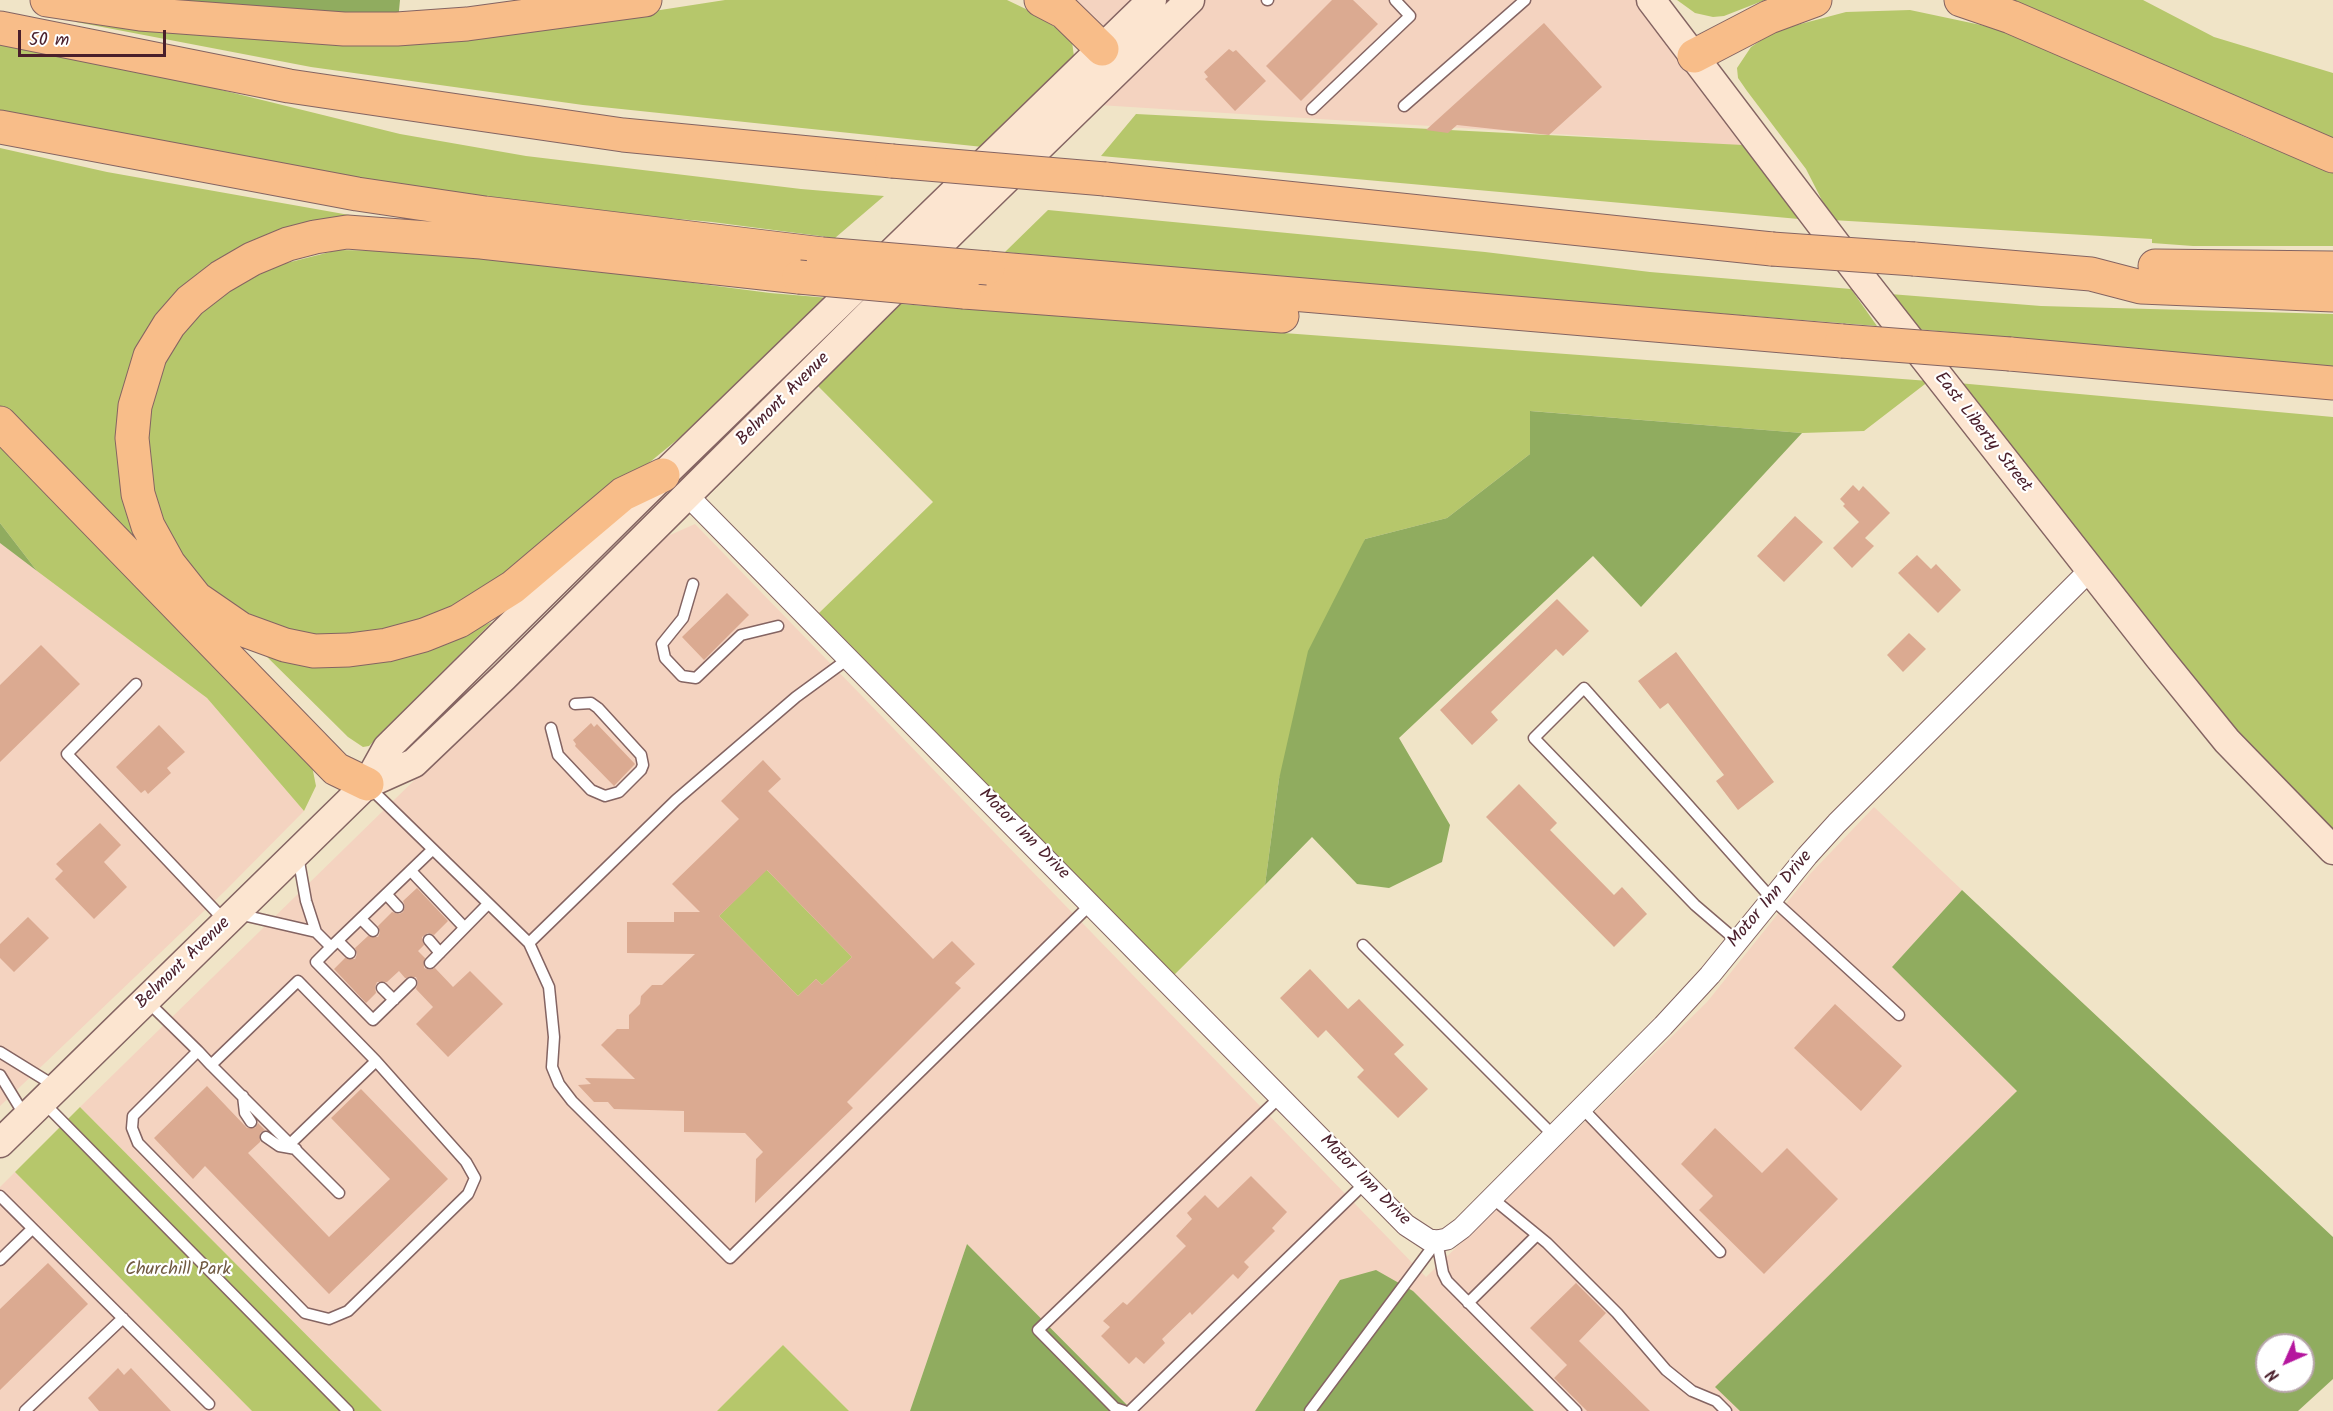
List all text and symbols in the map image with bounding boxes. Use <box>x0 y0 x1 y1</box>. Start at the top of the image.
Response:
scale bar <box>21 18 170 56</box>
text: 50 m <box>29 26 69 55</box>
street label: Belmont Avenue <box>733 349 835 451</box>
street label: East Liberty Street <box>1928 369 2036 497</box>
street label: Motor Inn Drive <box>973 785 1073 885</box>
street label: Motor Inn Drive <box>1724 847 1818 953</box>
street label: Belmont Avenue <box>132 913 236 1015</box>
street label: Motor Inn Drive <box>1314 1131 1414 1231</box>
park label: Churchill Park <box>125 1260 231 1282</box>
north arrow <box>2255 1333 2315 1393</box>
text: N <box>2261 1362 2286 1387</box>

